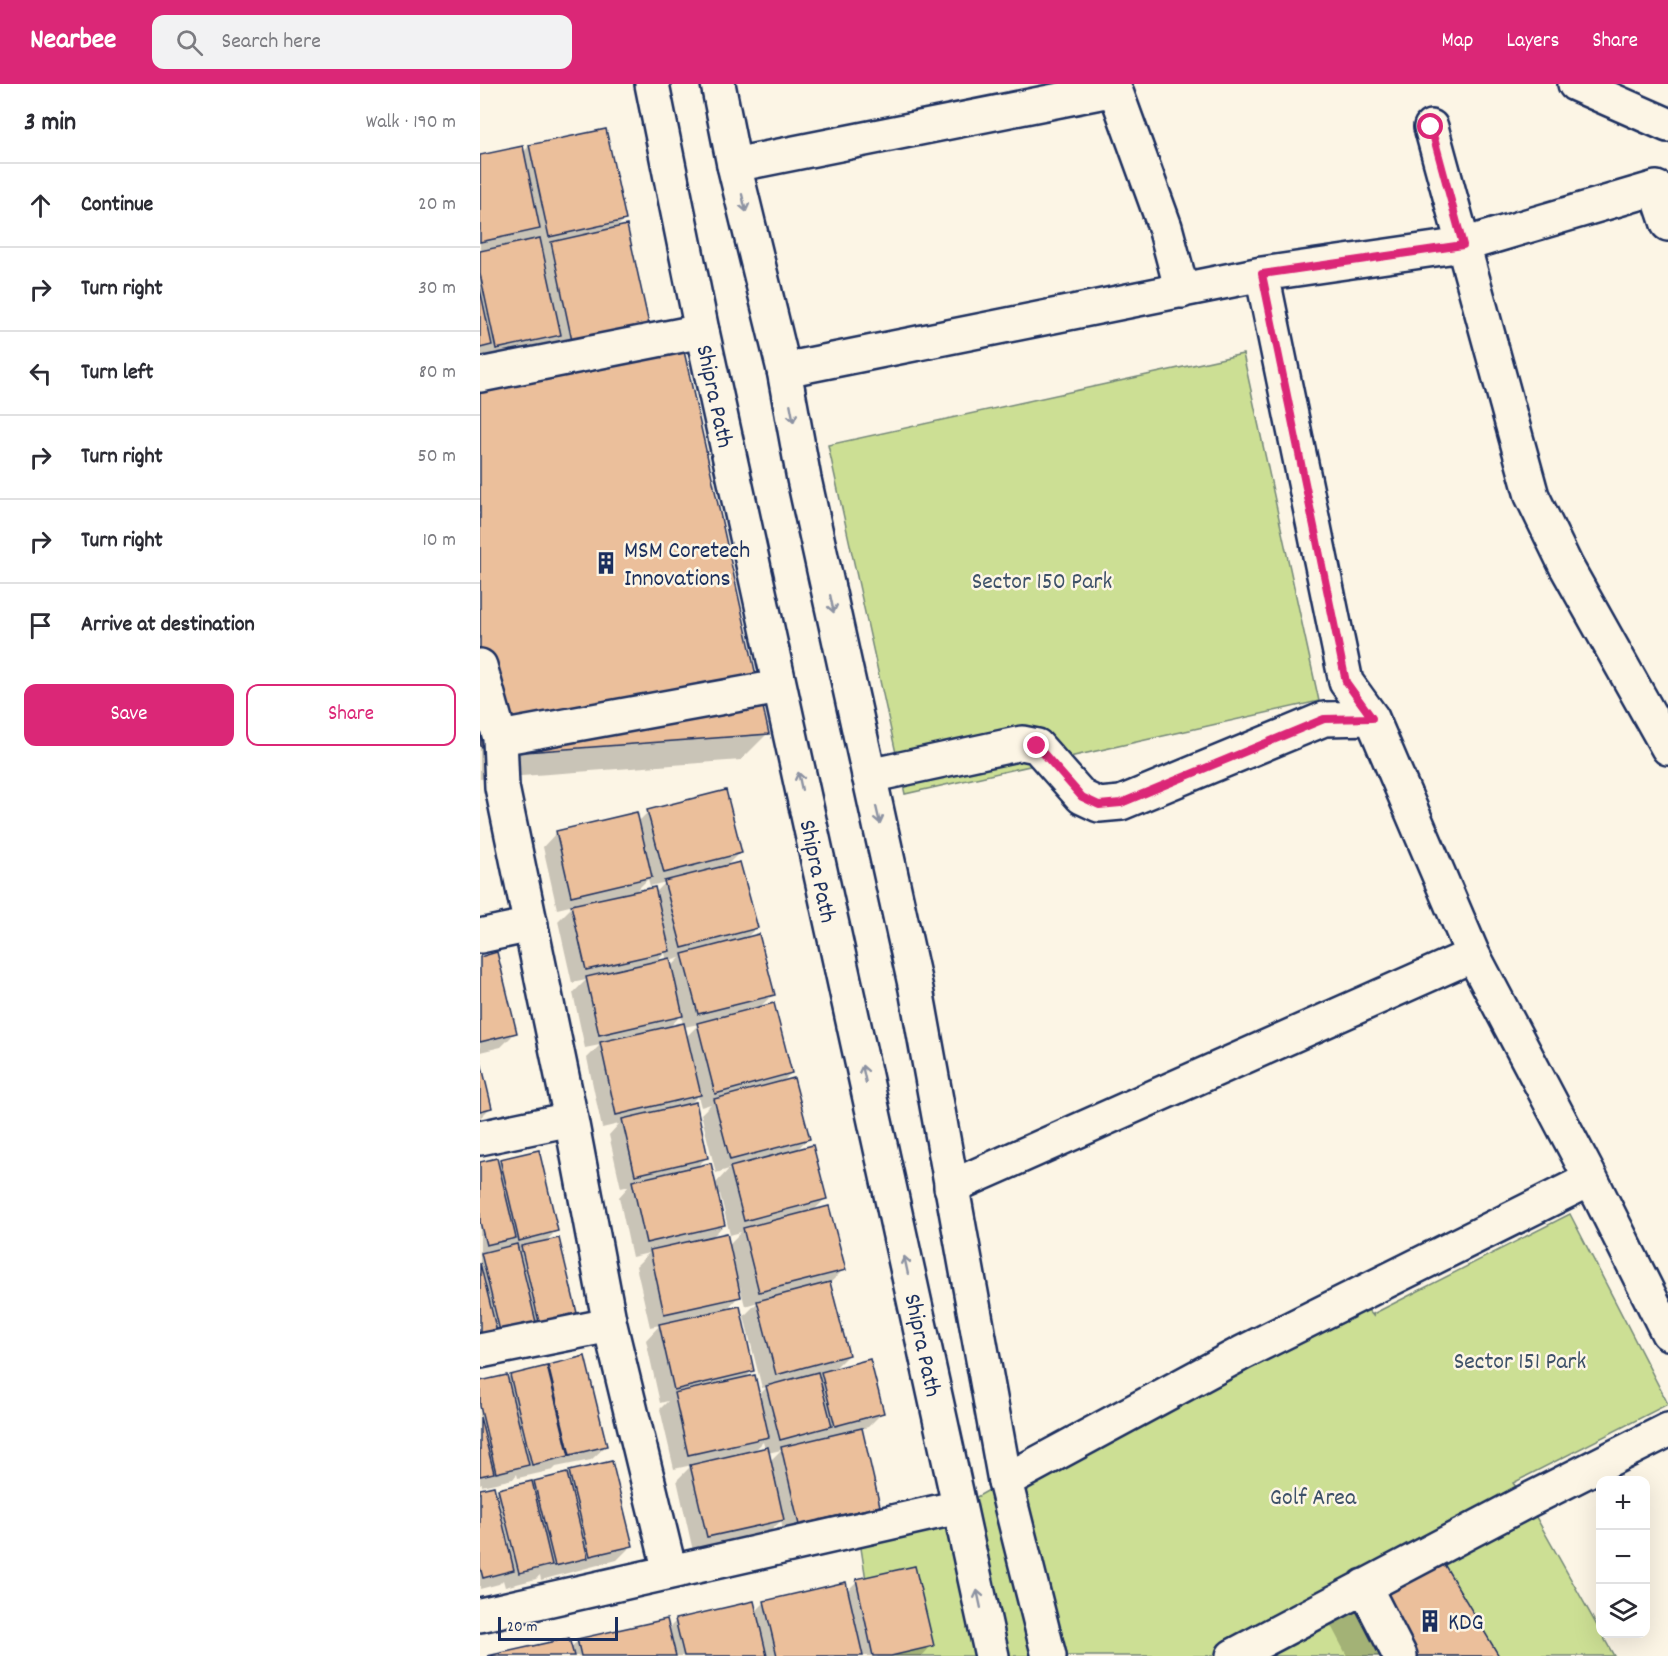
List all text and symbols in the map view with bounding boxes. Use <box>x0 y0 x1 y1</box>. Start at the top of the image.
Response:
search box <box>152 15 572 69</box>
text: Nearbee <box>30 22 116 62</box>
icon: search <box>173 26 206 59</box>
text: Search here <box>221 27 321 58</box>
text: Map <box>1442 27 1473 57</box>
text: Layers <box>1506 27 1559 57</box>
text: Share <box>1592 27 1638 57</box>
text: 3 min <box>24 105 76 142</box>
text: Walk · 190 m <box>366 109 456 137</box>
route start <box>1417 113 1443 139</box>
icon: ahead <box>24 189 57 222</box>
text: Continue <box>81 190 153 221</box>
text: 20 m <box>418 191 456 219</box>
one-way arrow <box>738 193 750 212</box>
icon: right <box>24 273 57 306</box>
text: Turn right <box>81 274 163 305</box>
text: 30 m <box>418 275 456 303</box>
street label: Shipra Path <box>686 342 741 451</box>
icon: left <box>24 357 57 390</box>
text: Turn left <box>81 358 153 389</box>
text: 80 m <box>419 359 456 387</box>
one-way arrow <box>787 403 798 423</box>
icon: right <box>24 441 57 474</box>
text: Turn right <box>81 442 163 473</box>
text: 50 m <box>418 443 456 471</box>
icon: right <box>24 525 57 558</box>
text: Turn right <box>81 526 163 557</box>
text: 10 m <box>422 527 456 555</box>
place label: MSM Coretech Innovations <box>624 535 750 597</box>
building icon: MSM Coretech Innovations <box>593 550 619 576</box>
park label: Sector 150 Park <box>972 566 1112 600</box>
one-way arrow <box>826 594 838 613</box>
icon: arrive <box>24 609 57 642</box>
text: Arrive at destination <box>81 610 255 641</box>
button: Save <box>24 684 234 746</box>
button: Share <box>246 684 456 746</box>
route end <box>1023 732 1049 758</box>
one-way arrow <box>794 772 805 792</box>
one-way arrow <box>873 805 884 824</box>
street label: Shipra Path <box>789 817 844 926</box>
one-way arrow <box>858 1065 869 1085</box>
one-way arrow <box>900 1256 911 1275</box>
street label: Shipra Path <box>894 1291 949 1400</box>
park label: Sector 151 Park <box>1454 1346 1586 1380</box>
map controls <box>1596 1476 1650 1638</box>
button: + <box>1596 1476 1650 1530</box>
park label: Golf Area <box>1270 1482 1357 1516</box>
button: − <box>1596 1530 1650 1584</box>
button: layers <box>1596 1584 1650 1638</box>
one-way arrow <box>973 1590 985 1609</box>
place label: KDG <box>1448 1607 1484 1641</box>
building icon: KDG <box>1417 1608 1443 1634</box>
scale bar <box>498 1614 618 1642</box>
text: 20 m <box>507 1616 537 1639</box>

